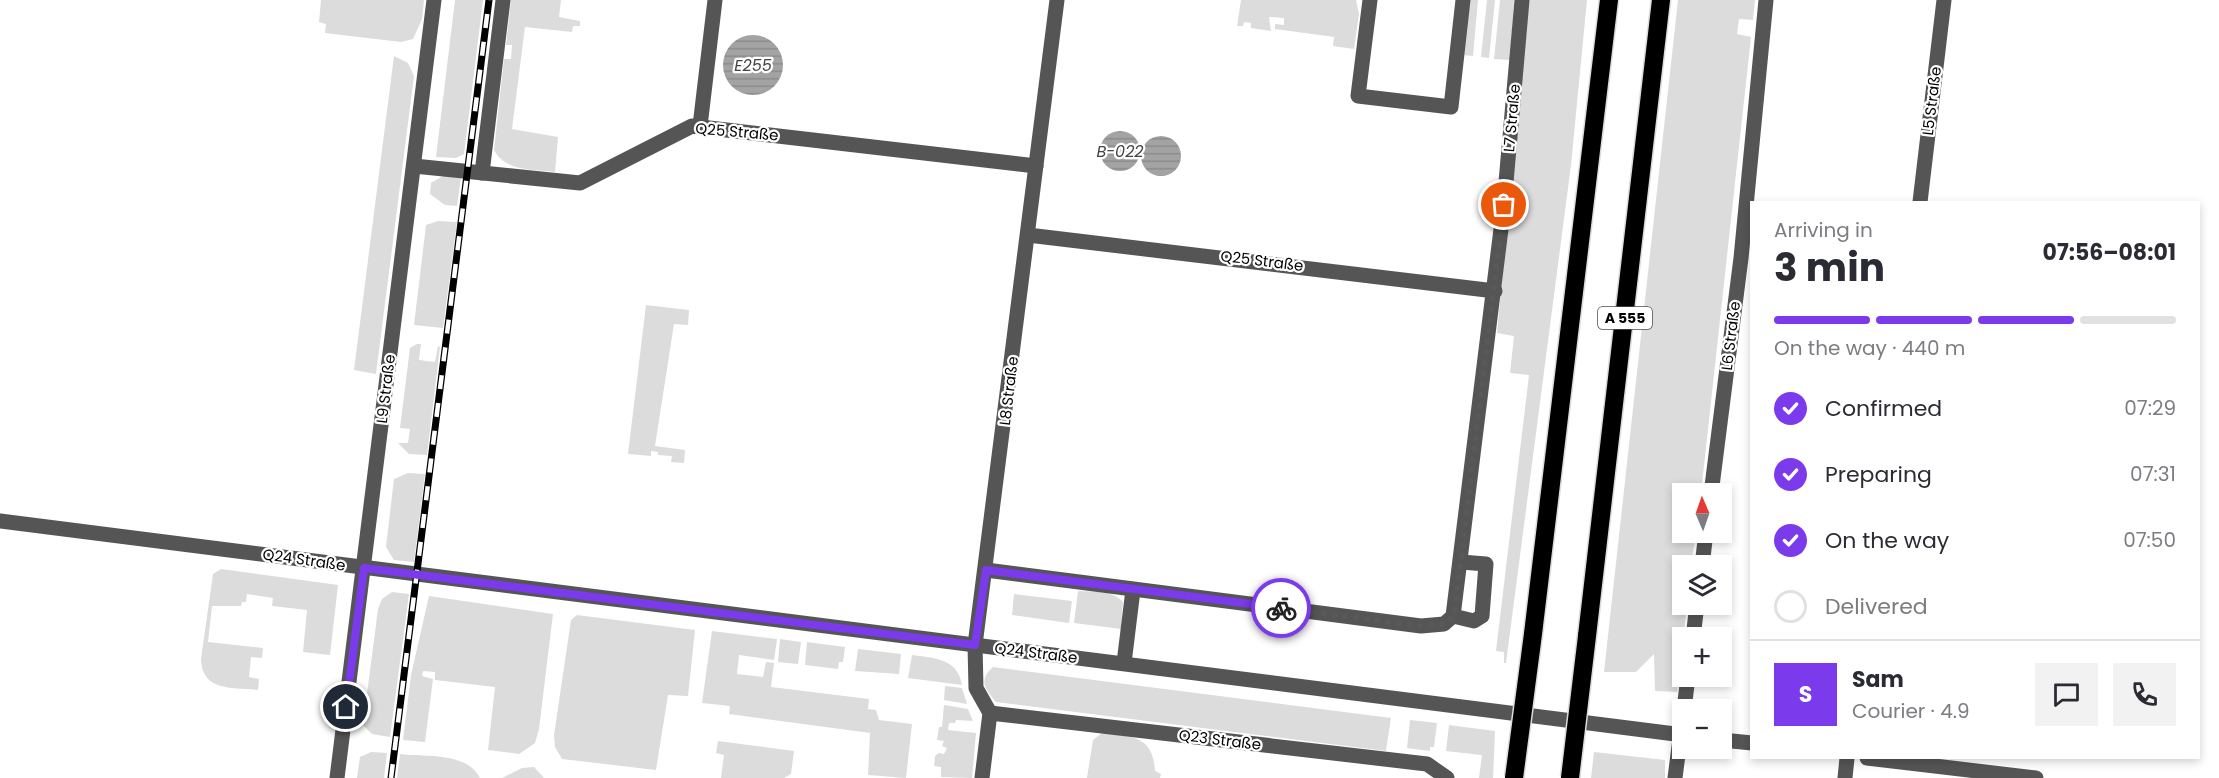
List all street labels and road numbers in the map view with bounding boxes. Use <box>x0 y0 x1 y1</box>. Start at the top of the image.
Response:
street label: L5 Straße <box>1917 65 1946 137</box>
street label: L7 Straße <box>1498 83 1525 153</box>
street label: Q25 Straße <box>695 117 779 146</box>
street label: Q25 Straße <box>1219 245 1305 276</box>
street label: L6 Straße <box>1716 300 1745 372</box>
road number: A 555 <box>1598 307 1652 329</box>
street label: L9 Straße <box>371 353 400 425</box>
street label: L8 Straße <box>994 355 1023 427</box>
street label: Q24 Straße <box>261 543 347 576</box>
street label: Q24 Straße <box>993 637 1079 668</box>
street label: Q23 Straße <box>1178 724 1262 755</box>

